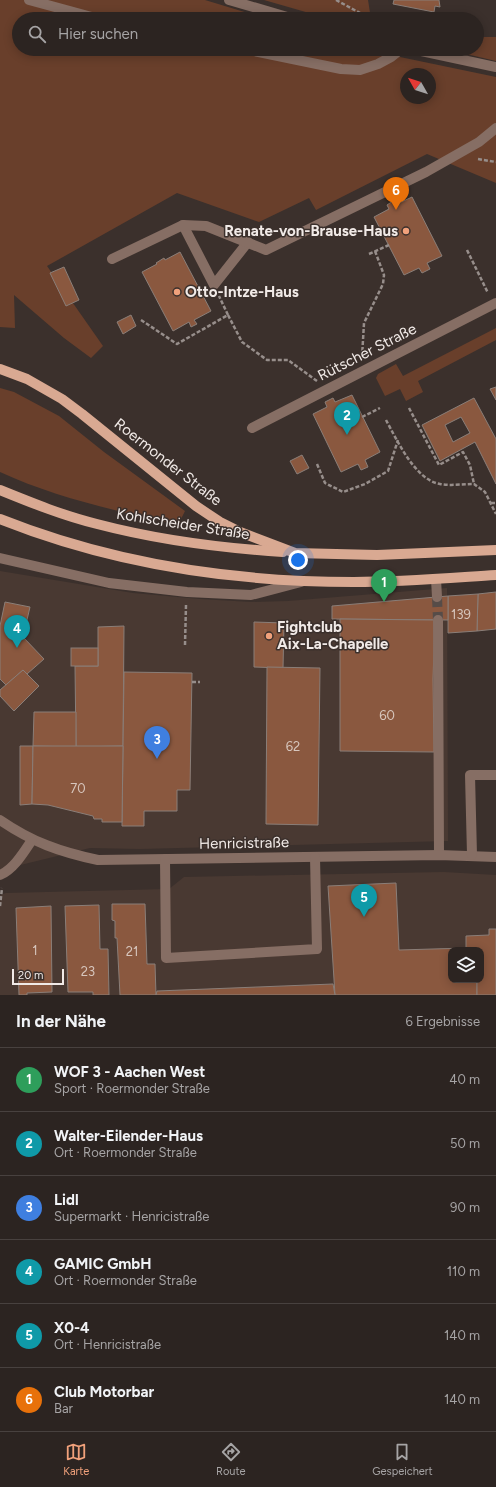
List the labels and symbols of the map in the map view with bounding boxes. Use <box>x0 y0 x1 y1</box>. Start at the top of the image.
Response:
north arrow <box>400 68 436 104</box>
pin: 6 <box>383 177 409 210</box>
place label: Renate-von-Brause-Haus <box>224 222 398 240</box>
marker: Renate-von-Brause-Haus <box>401 226 411 236</box>
place label: Otto-Intze-Haus <box>185 283 299 301</box>
marker: Otto-Intze-Haus <box>172 287 182 297</box>
street label: Rütscher Straße <box>315 319 419 385</box>
pin: 2 <box>334 402 360 435</box>
street label: Roermonder Straße <box>111 415 225 509</box>
street label: Kohlscheider Straße <box>115 505 251 543</box>
your location <box>288 550 308 570</box>
pin: 1 <box>371 569 397 602</box>
house number: 139 <box>451 607 471 622</box>
pin: 4 <box>4 615 30 648</box>
place label: Fightclub Aix-La-Chapelle <box>277 618 389 653</box>
marker: Fightclub Aix-La-Chapelle <box>264 631 274 641</box>
house number: 60 <box>379 708 395 723</box>
pin: 3 <box>144 726 170 759</box>
house number: 62 <box>286 739 300 754</box>
house number: 70 <box>70 781 86 796</box>
street label: Henricistraße <box>199 833 289 853</box>
pin: 5 <box>351 884 377 917</box>
house number: 1 <box>32 943 38 958</box>
house number: 21 <box>126 944 138 959</box>
house number: 23 <box>81 964 95 979</box>
scale bar <box>12 967 64 986</box>

